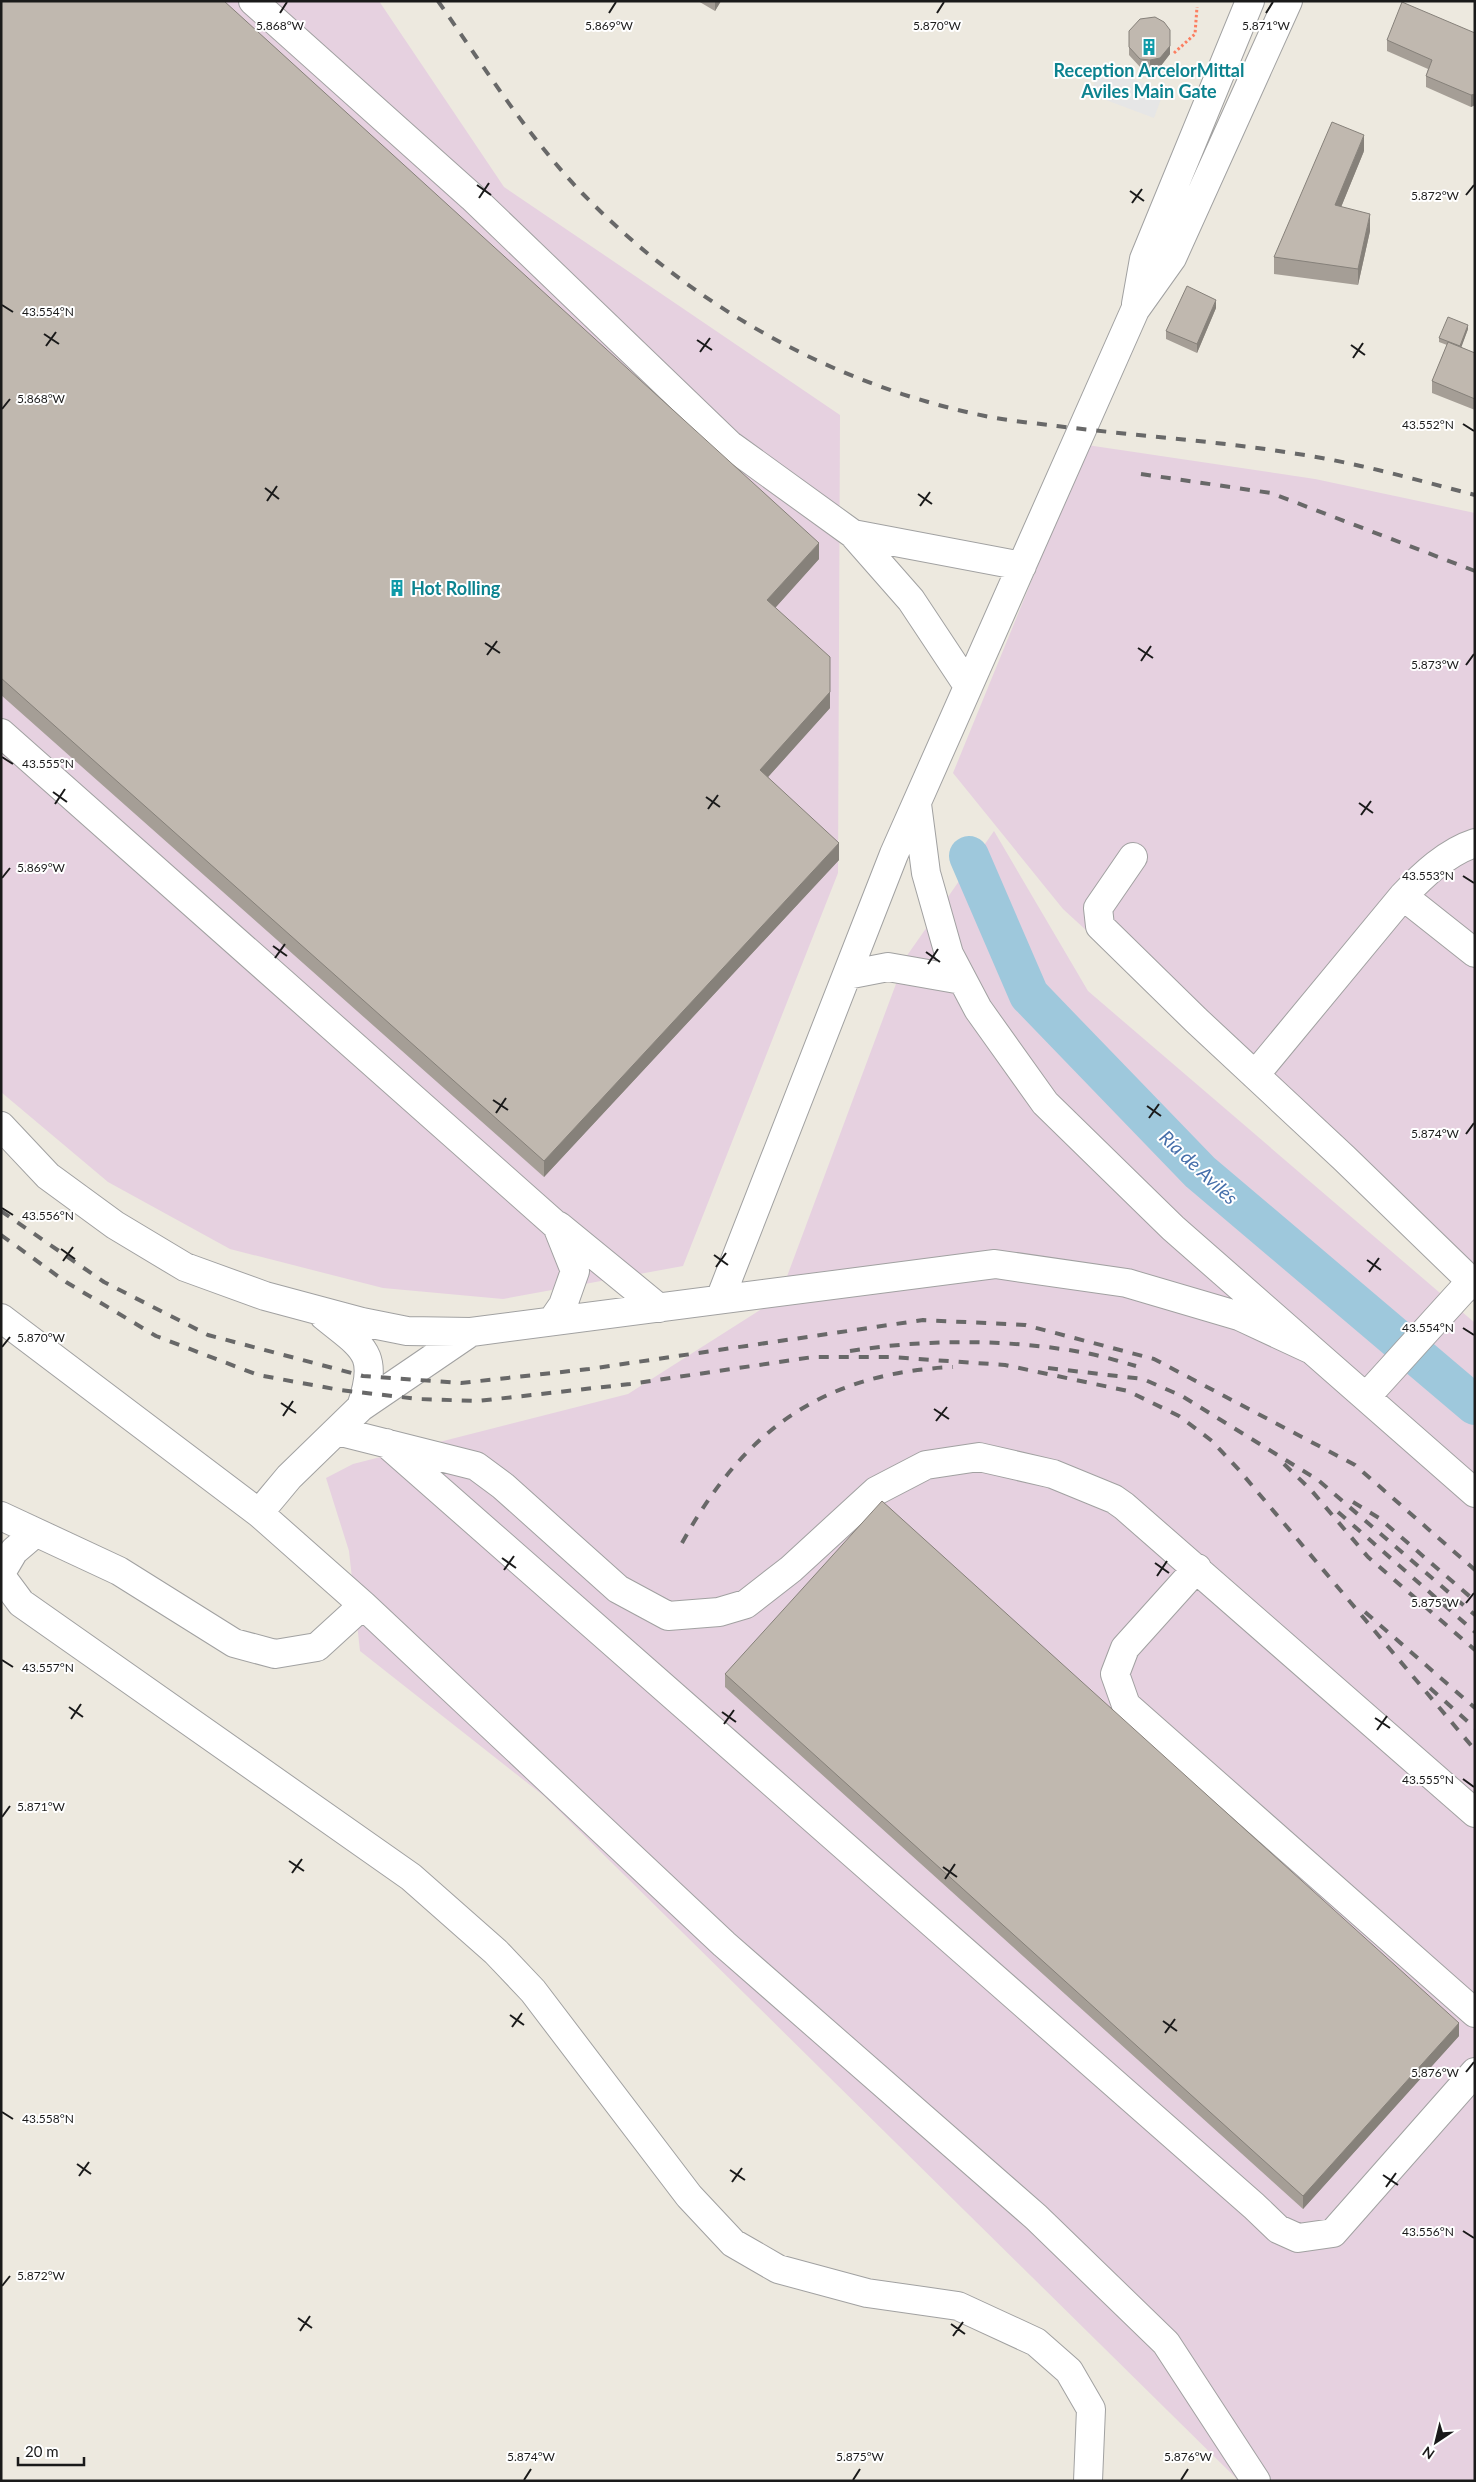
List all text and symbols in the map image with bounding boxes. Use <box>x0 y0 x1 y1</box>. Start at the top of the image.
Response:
text: 5.868°W <box>256 18 305 33</box>
text: 5.869°W <box>585 18 634 33</box>
text: 5.870°W <box>913 18 962 33</box>
text: 5.871°W <box>1242 18 1291 33</box>
building icon: Reception ArcelorMittal Aviles Main Gate <box>1139 37 1159 57</box>
place label: Reception ArcelorMittal Aviles Main Gate <box>1054 59 1244 102</box>
text: 5.872°W <box>1411 188 1460 203</box>
text: 43.554°N <box>22 304 74 319</box>
text: 5.868°W <box>17 391 66 406</box>
text: 43.552°N <box>1402 417 1454 432</box>
place label: Hot Rolling <box>411 577 501 599</box>
building icon: Hot Rolling <box>387 578 407 598</box>
text: 5.873°W <box>1411 657 1460 672</box>
text: 43.555°N <box>22 756 74 771</box>
text: 5.869°W <box>17 860 66 875</box>
text: 43.553°N <box>1402 868 1454 883</box>
water label: Ría de Avilés <box>1155 1125 1243 1209</box>
text: 5.874°W <box>1411 1126 1460 1141</box>
text: 43.556°N <box>22 1208 74 1223</box>
text: 43.554°N <box>1402 1320 1454 1335</box>
text: 5.870°W <box>17 1330 66 1345</box>
text: 5.875°W <box>1411 1595 1460 1610</box>
text: 43.557°N <box>22 1660 74 1675</box>
text: 43.555°N <box>1402 1772 1454 1787</box>
text: 5.871°W <box>17 1799 66 1814</box>
text: 5.876°W <box>1411 2065 1460 2080</box>
text: 43.558°N <box>22 2111 74 2126</box>
text: 43.556°N <box>1402 2224 1454 2239</box>
text: 5.872°W <box>17 2268 66 2283</box>
north arrow <box>1411 2417 1461 2467</box>
scale bar <box>18 2434 84 2466</box>
text: 20 m <box>25 2442 59 2460</box>
text: N <box>1419 2443 1438 2463</box>
text: 5.874°W <box>507 2449 556 2464</box>
text: 5.875°W <box>836 2449 885 2464</box>
text: 5.876°W <box>1164 2449 1213 2464</box>

